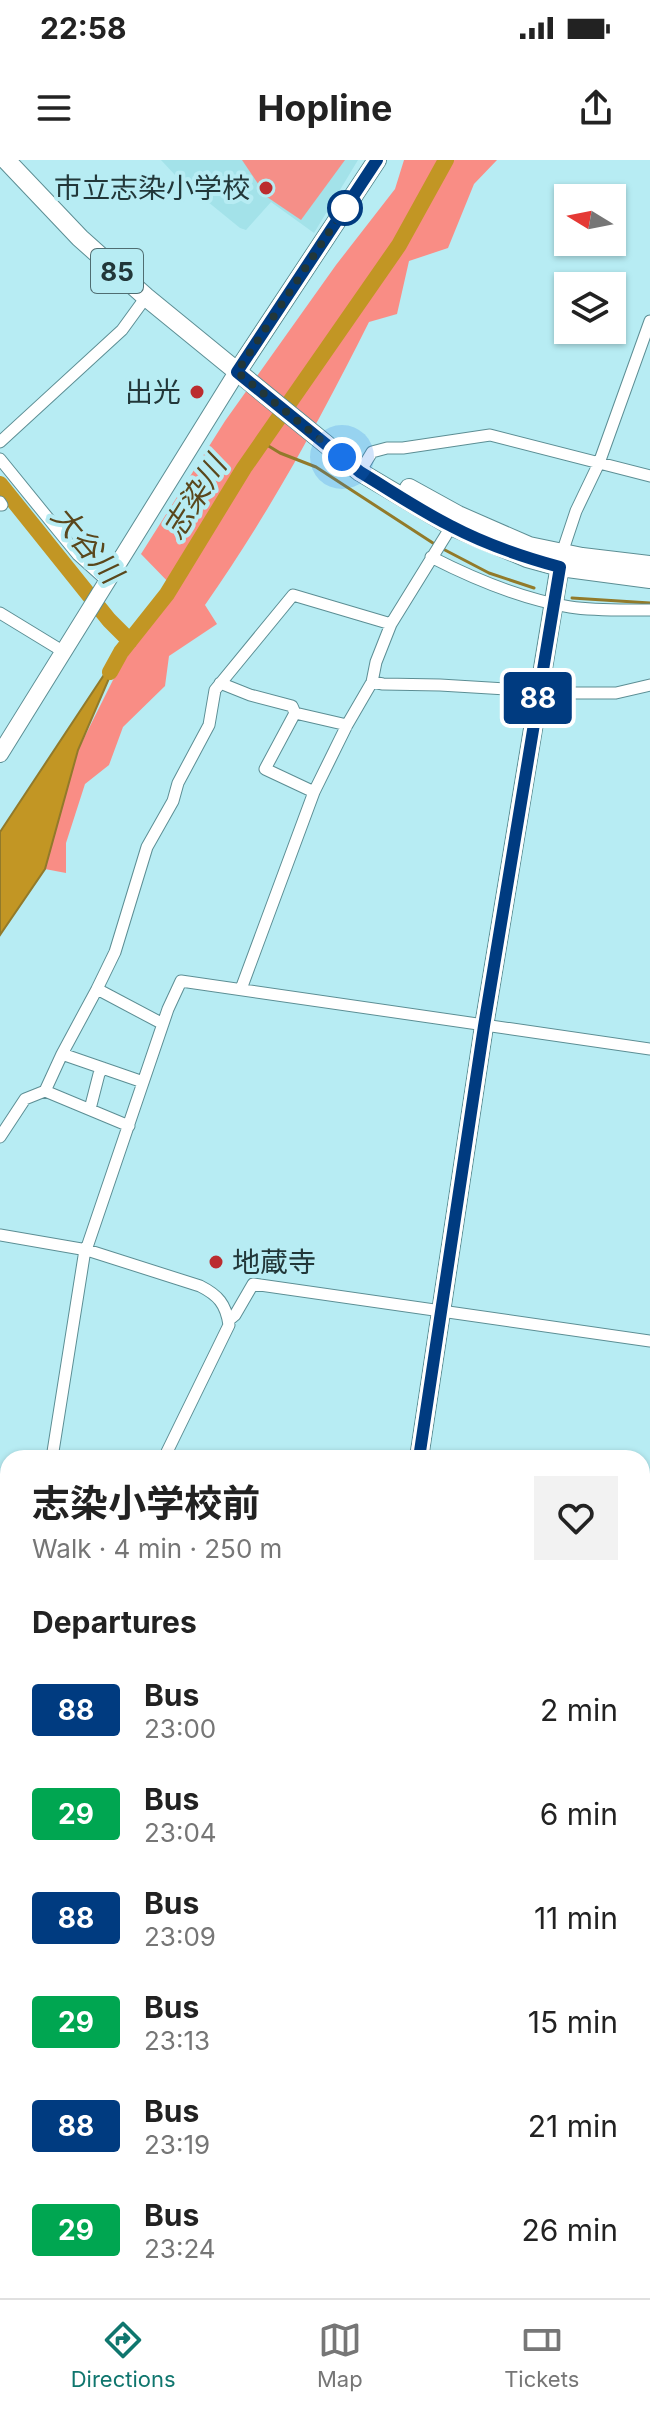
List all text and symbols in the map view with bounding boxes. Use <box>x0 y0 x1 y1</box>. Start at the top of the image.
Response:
text: 22:58 <box>40 10 127 46</box>
icon: menu <box>32 86 76 130</box>
text: Hopline <box>257 86 393 130</box>
icon: share <box>574 86 618 130</box>
place label: 市立志染小学校 <box>54 171 250 205</box>
marker: 市立志染小学校 <box>257 179 275 197</box>
north arrow <box>554 184 626 256</box>
map controls <box>554 184 626 344</box>
unlabelled marker <box>328 191 362 225</box>
road number: 85 <box>91 249 143 293</box>
button: layers <box>554 272 626 344</box>
place label: 出光 <box>125 375 181 409</box>
marker: 出光 <box>188 383 206 401</box>
your location <box>322 437 362 477</box>
water label: 志染川 <box>155 447 235 545</box>
water label: 大谷川 <box>44 498 132 592</box>
line badge: 88 <box>502 672 574 724</box>
text: 88 <box>520 681 556 715</box>
place label: 地蔵寺 <box>232 1245 316 1279</box>
marker: 地蔵寺 <box>207 1253 225 1271</box>
button: heart <box>534 1476 618 1560</box>
text: 志染小学校前 <box>32 1480 260 1526</box>
text: Walk · 4 min · 250 m <box>32 1533 282 1564</box>
text: Departures <box>32 1604 197 1640</box>
text: Bus <box>144 1677 199 1713</box>
text: 2 min <box>540 1692 618 1728</box>
text: 88 <box>58 1693 94 1727</box>
text: 23:00 <box>144 1713 216 1744</box>
text: Bus <box>144 1781 199 1817</box>
text: 6 min <box>540 1796 618 1832</box>
text: 29 <box>58 1797 94 1831</box>
text: 23:04 <box>144 1817 217 1848</box>
text: Bus <box>144 1885 199 1921</box>
text: 11 min <box>534 1900 618 1936</box>
text: 88 <box>58 1901 94 1935</box>
text: 23:09 <box>144 1921 216 1952</box>
text: Bus <box>144 1989 199 2025</box>
text: 15 min <box>528 2004 618 2040</box>
text: 29 <box>58 2005 94 2039</box>
text: 23:13 <box>144 2025 210 2056</box>
text: Bus <box>144 2093 199 2129</box>
text: 21 min <box>528 2108 618 2144</box>
text: 88 <box>58 2109 94 2143</box>
text: 23:19 <box>144 2129 210 2160</box>
text: Bus <box>144 2197 199 2233</box>
text: 26 min <box>521 2212 618 2248</box>
text: 29 <box>58 2213 94 2247</box>
text: 23:24 <box>144 2233 216 2264</box>
tab: Directions <box>71 2318 176 2392</box>
tab: Map <box>317 2318 363 2392</box>
tab: Tickets <box>504 2318 579 2392</box>

